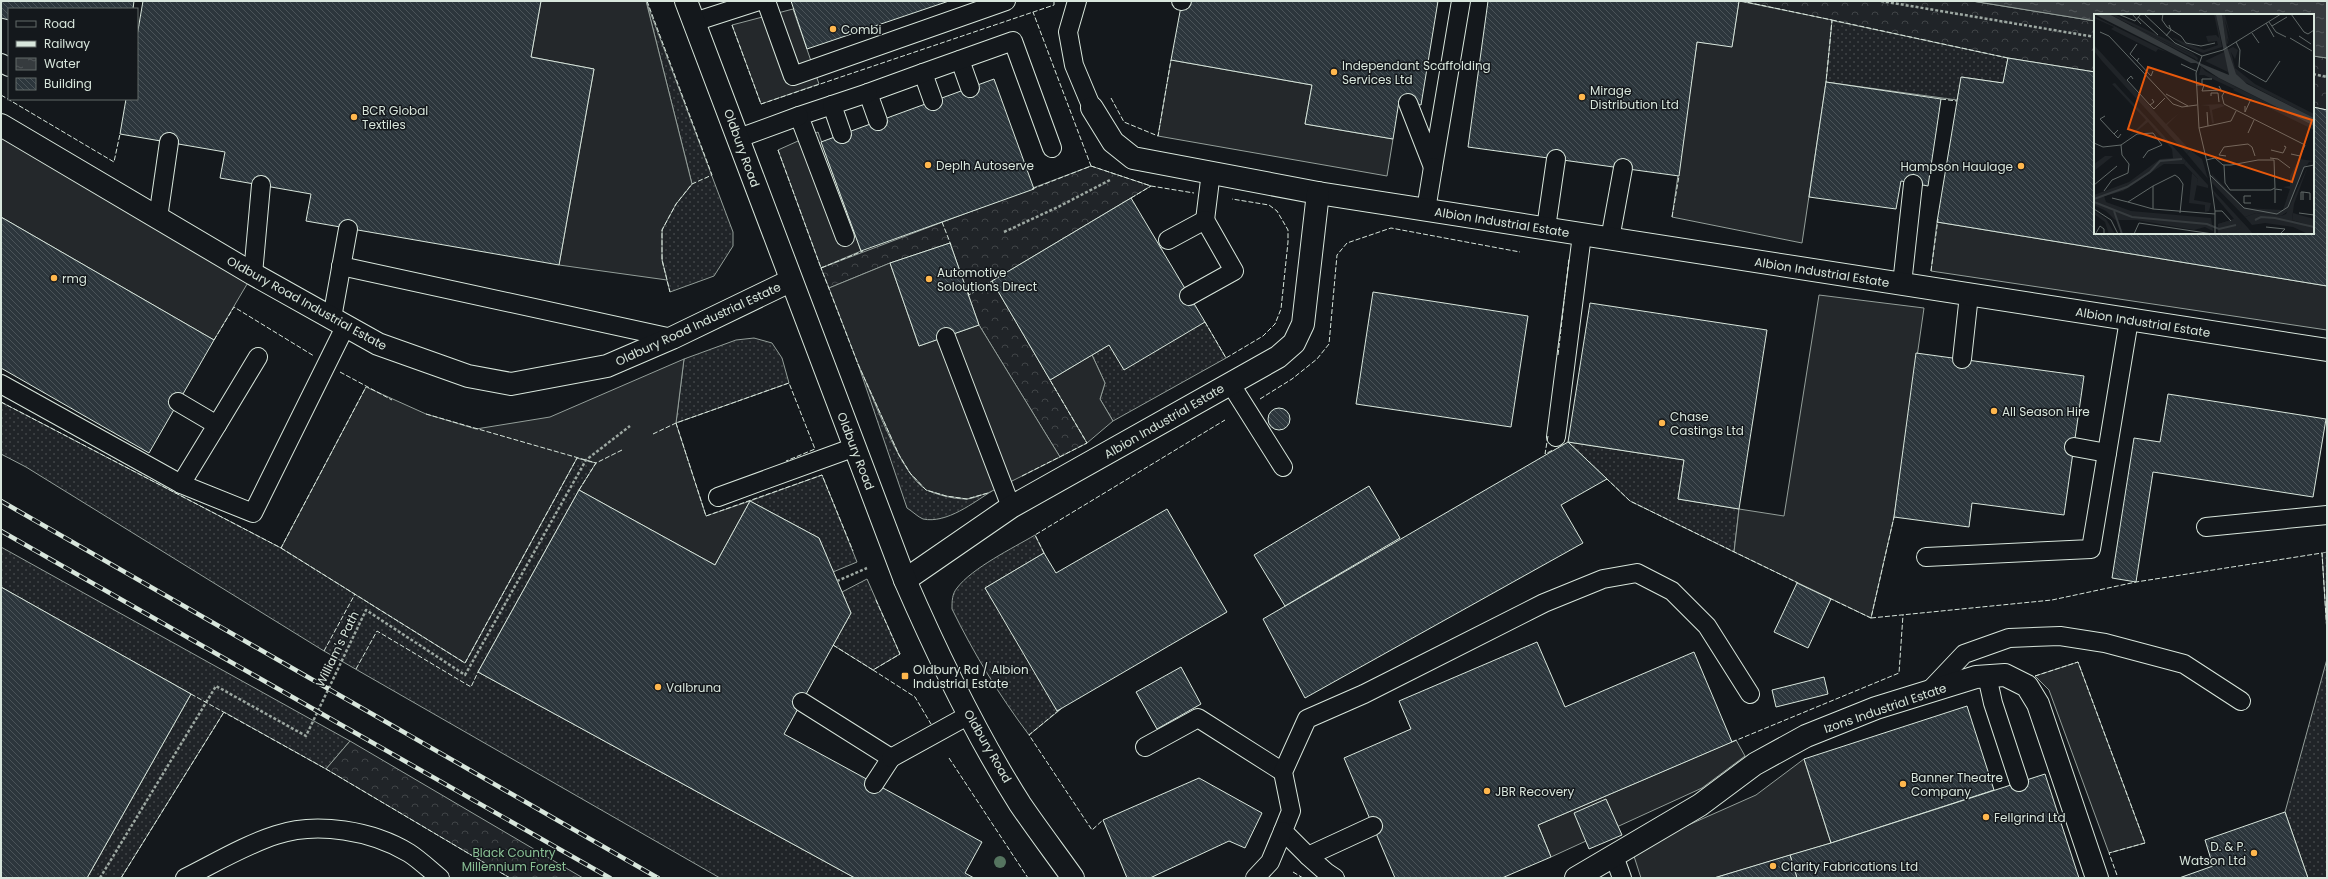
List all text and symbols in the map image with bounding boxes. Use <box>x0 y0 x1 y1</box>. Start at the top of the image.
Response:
legend <box>8 8 138 100</box>
inset map <box>2094 14 2314 234</box>
text: Road <box>44 15 75 32</box>
place label: Combi <box>841 21 881 38</box>
marker: Combi <box>828 24 838 34</box>
text: Railway <box>44 35 90 52</box>
text: Water <box>44 55 81 72</box>
place label: Independant Scaffolding Services Ltd <box>1342 57 1491 88</box>
marker: Independant Scaffolding Services Ltd <box>1329 67 1339 77</box>
text: Building <box>44 75 92 92</box>
place label: Mirage Distribution Ltd <box>1590 82 1679 113</box>
marker: Mirage Distribution Ltd <box>1577 92 1587 102</box>
place label: BCR Global Textiles <box>362 102 428 133</box>
street label: Oldbury Road <box>720 107 764 189</box>
marker: BCR Global Textiles <box>349 112 359 122</box>
place label: Deplh Autoserve <box>936 157 1034 174</box>
place label: Hampson Haulage <box>1901 158 2013 175</box>
marker: Deplh Autoserve <box>923 160 933 170</box>
marker: Hampson Haulage <box>2016 161 2026 171</box>
street label: Albion Industrial Estate <box>1433 203 1571 241</box>
street label: Oldbury Road Industrial Estate <box>224 252 390 354</box>
street label: Albion Industrial Estate <box>1753 253 1891 291</box>
place label: Automotive Soloutions Direct <box>937 264 1037 295</box>
place label: rmg <box>62 270 87 287</box>
marker: rmg <box>49 273 59 283</box>
marker: Automotive Soloutions Direct <box>924 274 934 284</box>
street label: Oldbury Road Industrial Estate <box>613 278 783 370</box>
street label: Albion Industrial Estate <box>2074 303 2212 341</box>
street label: Albion Industrial Estate <box>1101 380 1227 462</box>
place label: All Season Hire <box>2002 403 2090 420</box>
marker: All Season Hire <box>1989 406 1999 416</box>
place label: Chase Castings Ltd <box>1670 408 1744 439</box>
street label: Oldbury Road <box>833 410 879 492</box>
marker: Chase Castings Ltd <box>1657 418 1667 428</box>
street label: William's Path <box>311 608 363 690</box>
place label: Oldbury Rd / Albion Industrial Estate <box>913 661 1029 692</box>
marker: Oldbury Rd / Albion Industrial Estate <box>900 671 910 681</box>
place label: Valbruna <box>666 679 721 696</box>
street label: Izons Industrial Estate <box>1821 679 1949 737</box>
marker: Valbruna <box>653 682 663 692</box>
street label: Oldbury Road <box>960 706 1016 786</box>
place label: Banner Theatre Company <box>1911 769 2003 800</box>
marker: Banner Theatre Company <box>1898 779 1908 789</box>
place label: JBR Recovery <box>1495 783 1575 800</box>
marker: JBR Recovery <box>1482 786 1492 796</box>
place label: Fellgrind Ltd <box>1994 809 2066 826</box>
marker: Fellgrind Ltd <box>1981 812 1991 822</box>
place label: D. & P. Watson Ltd <box>2179 838 2246 869</box>
park label: Black Country Millennium Forest <box>462 844 566 875</box>
marker: D. & P. Watson Ltd <box>2249 848 2259 858</box>
place label: Clarity Fabrications Ltd <box>1781 858 1918 875</box>
marker: Clarity Fabrications Ltd <box>1768 861 1778 871</box>

